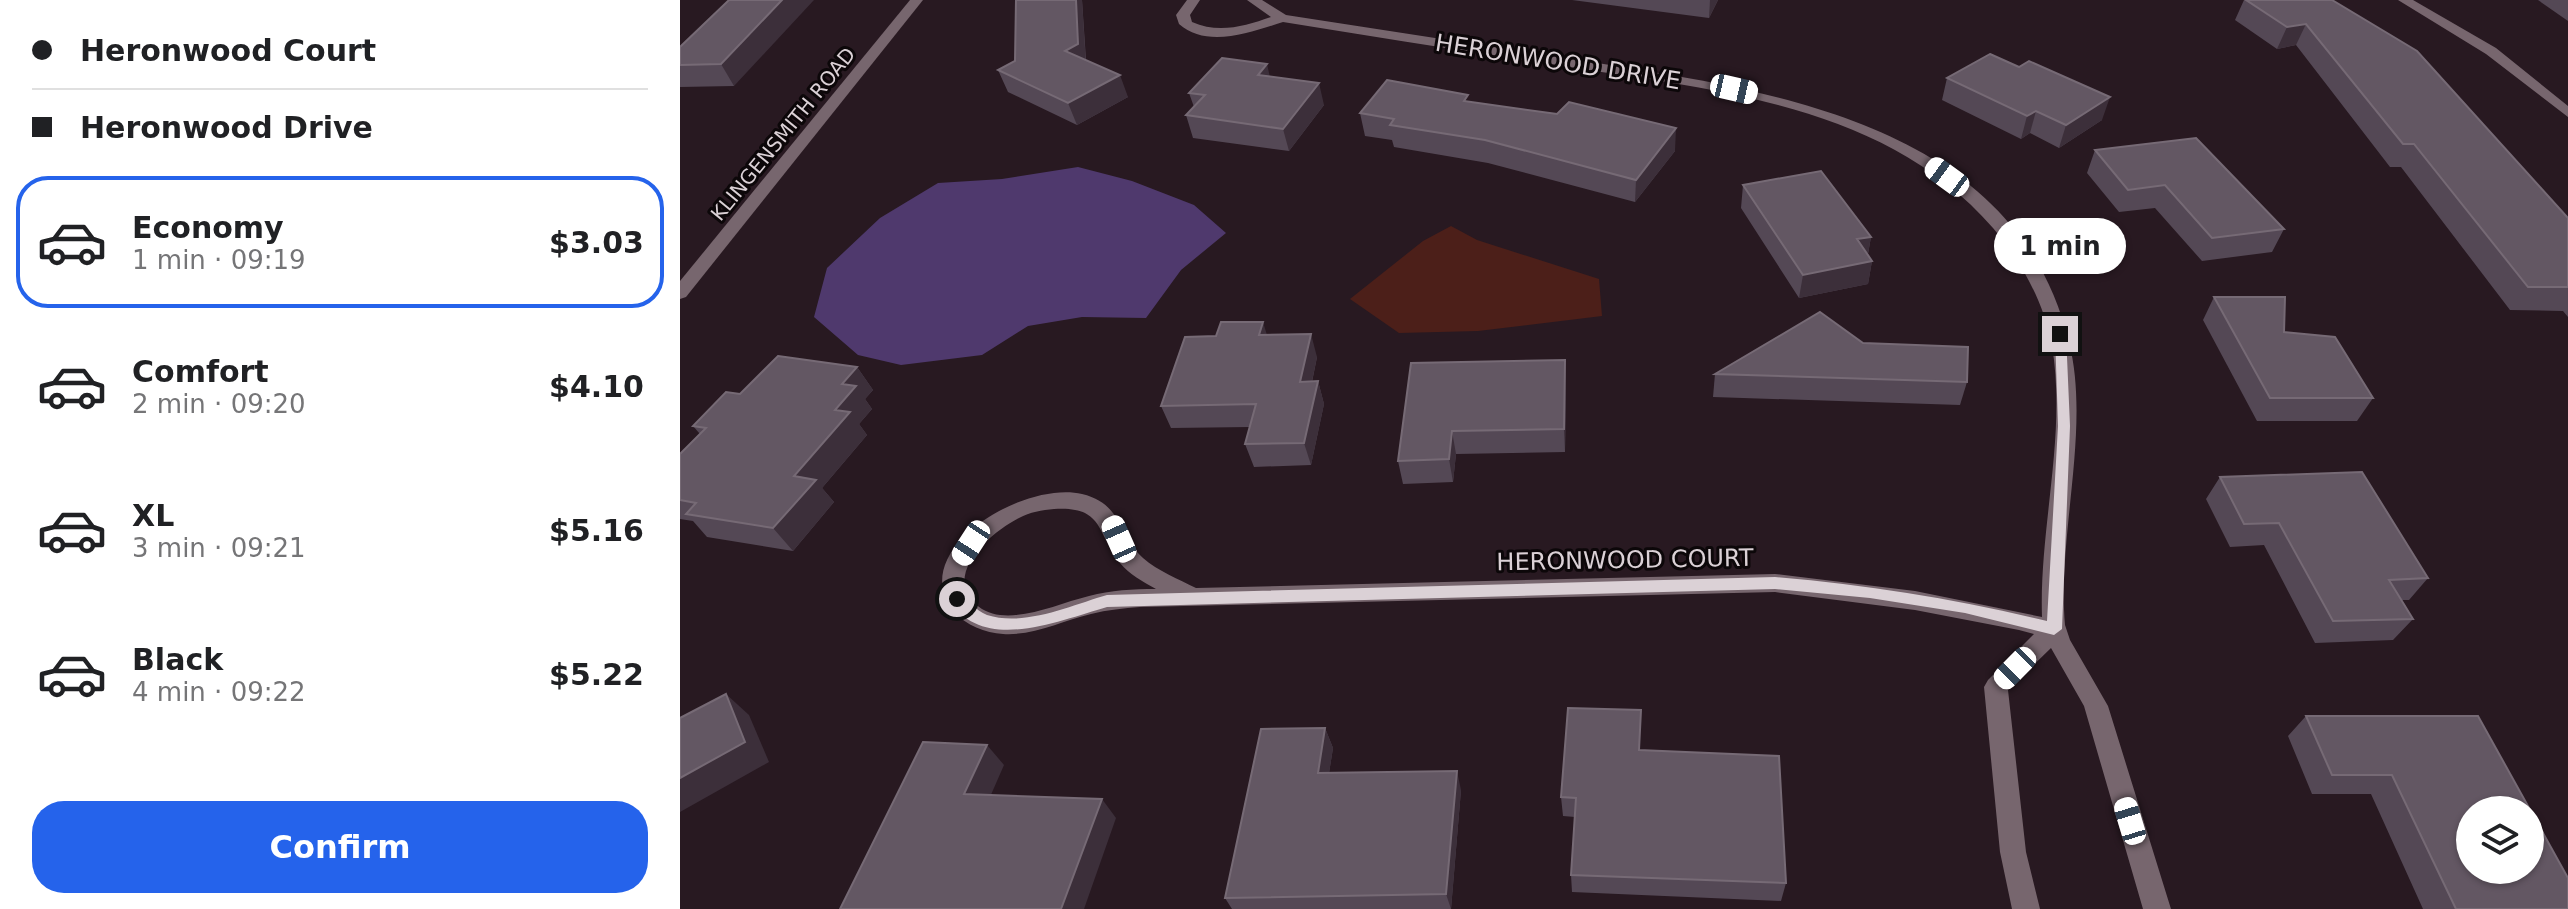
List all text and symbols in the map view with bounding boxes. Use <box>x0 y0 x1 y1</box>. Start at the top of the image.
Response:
street label: HERONWOOD DRIVE <box>1433 29 1683 95</box>
text: Heronwood Court <box>80 33 376 68</box>
street label: KLINGENSMITH ROAD <box>706 42 860 226</box>
car <box>1708 72 1760 106</box>
text: Heronwood Drive <box>80 110 373 145</box>
car <box>1921 153 1973 201</box>
icon: car <box>36 206 108 278</box>
text: Economy <box>132 210 284 245</box>
callout: 1 min <box>1994 218 2126 274</box>
text: $3.03 <box>549 225 644 260</box>
text: 1 min <box>2019 231 2101 261</box>
text: 1 min · 09:19 <box>132 245 306 275</box>
route end <box>2042 316 2078 352</box>
icon: car <box>36 350 108 422</box>
text: Comfort <box>132 354 269 389</box>
text: $4.10 <box>549 369 644 404</box>
text: 2 min · 09:20 <box>132 389 306 419</box>
icon: car <box>36 494 108 566</box>
text: XL <box>132 498 174 533</box>
car <box>1098 512 1140 566</box>
text: $5.16 <box>549 513 644 548</box>
car <box>948 516 994 570</box>
text: 3 min · 09:21 <box>132 533 306 563</box>
street label: HERONWOOD COURT <box>1496 544 1754 576</box>
route start <box>939 581 975 617</box>
icon: car <box>36 638 108 710</box>
text: Black <box>132 642 223 677</box>
car <box>1990 643 2040 693</box>
text: $5.22 <box>549 657 644 692</box>
text: 4 min · 09:22 <box>132 677 306 707</box>
car <box>2112 795 2148 847</box>
map controls <box>2456 796 2544 884</box>
button: layers <box>2456 796 2544 884</box>
button: Confirm <box>32 801 648 893</box>

